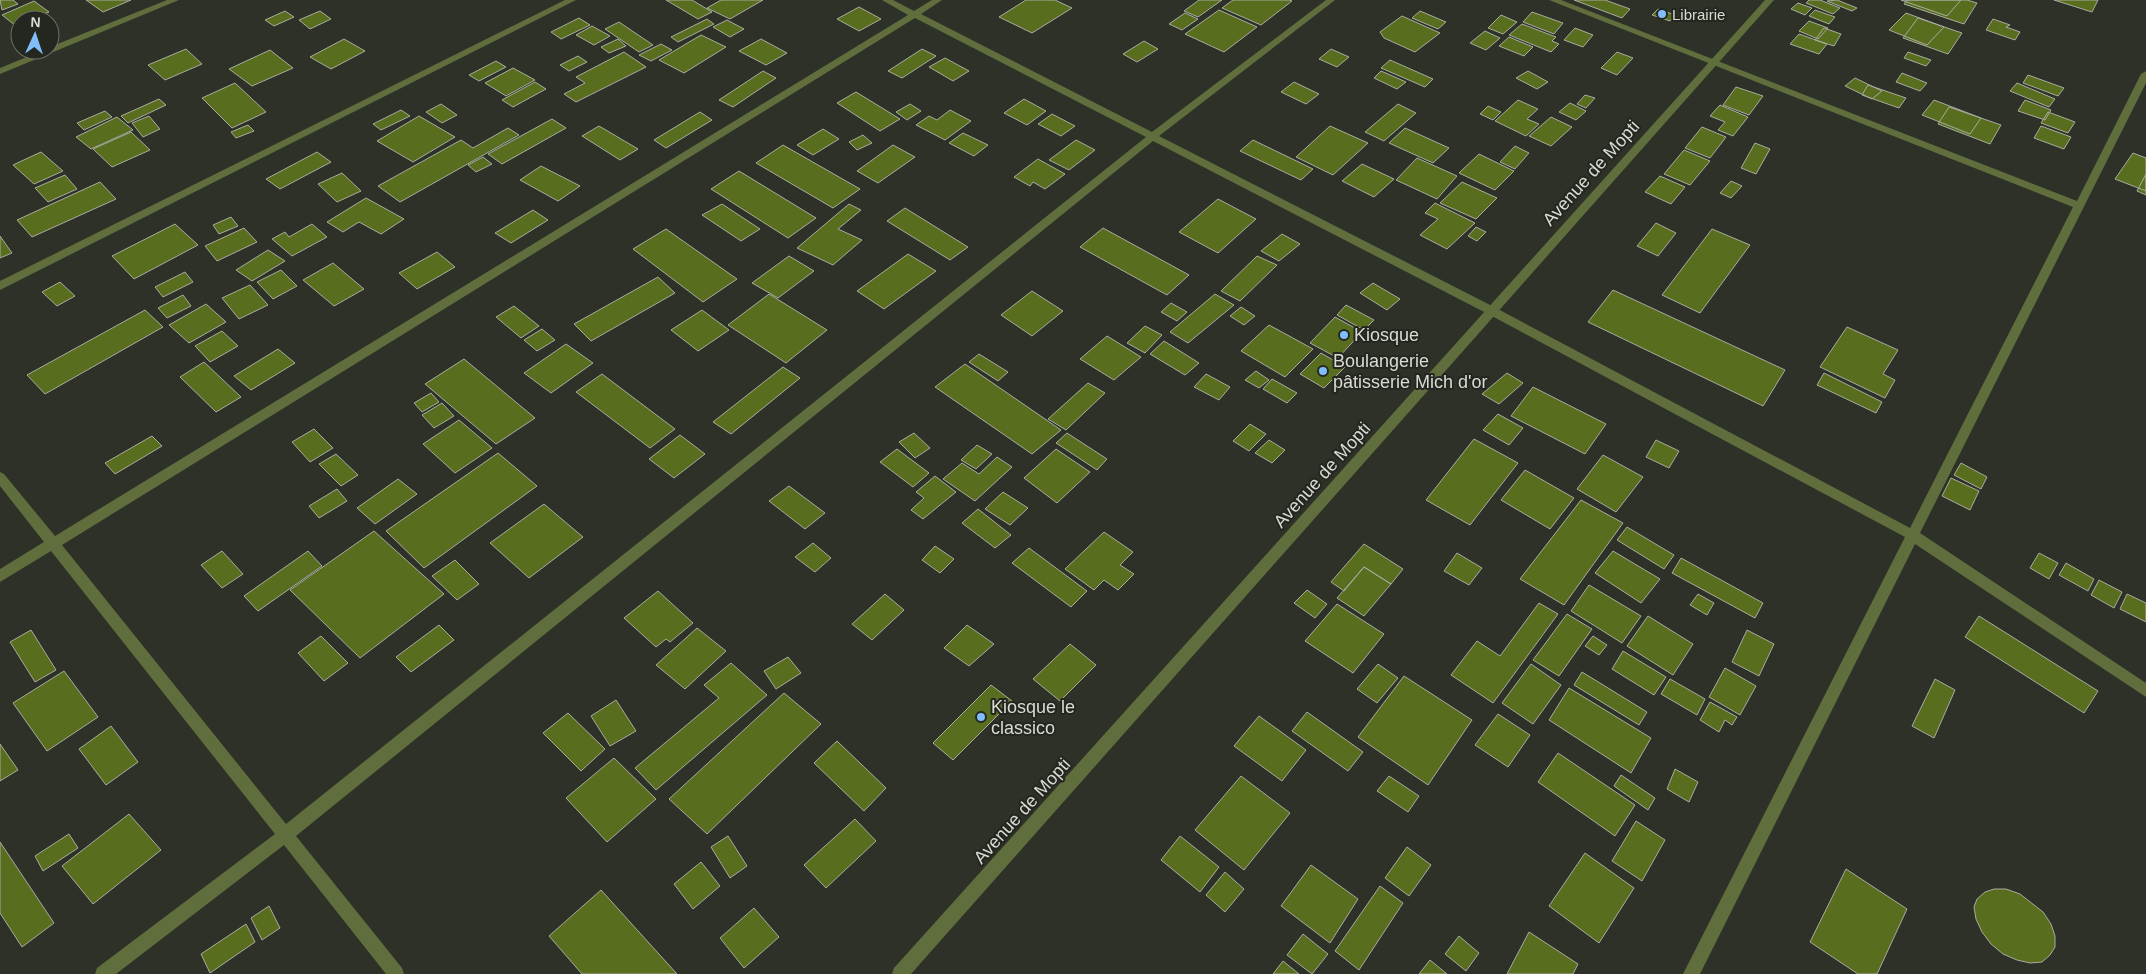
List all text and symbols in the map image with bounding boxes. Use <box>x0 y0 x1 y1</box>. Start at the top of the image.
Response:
place label: Librairie <box>1672 6 1725 23</box>
marker: Librairie <box>1656 8 1668 20</box>
north arrow <box>10 10 60 60</box>
text: N <box>30 14 41 30</box>
street label: Avenue de Mopti <box>1538 116 1644 230</box>
place label: Kiosque <box>1354 325 1419 345</box>
marker: Kiosque <box>1338 329 1350 341</box>
place label: Boulangerie pâtisserie Mich d'or <box>1333 351 1488 392</box>
marker: Boulangerie pâtisserie Mich d'or <box>1317 365 1329 377</box>
street label: Avenue de Mopti <box>1269 418 1375 532</box>
place label: Kiosque le classico <box>991 697 1075 738</box>
marker: Kiosque le classico <box>975 711 987 723</box>
street label: Avenue de Mopti <box>969 754 1075 868</box>

